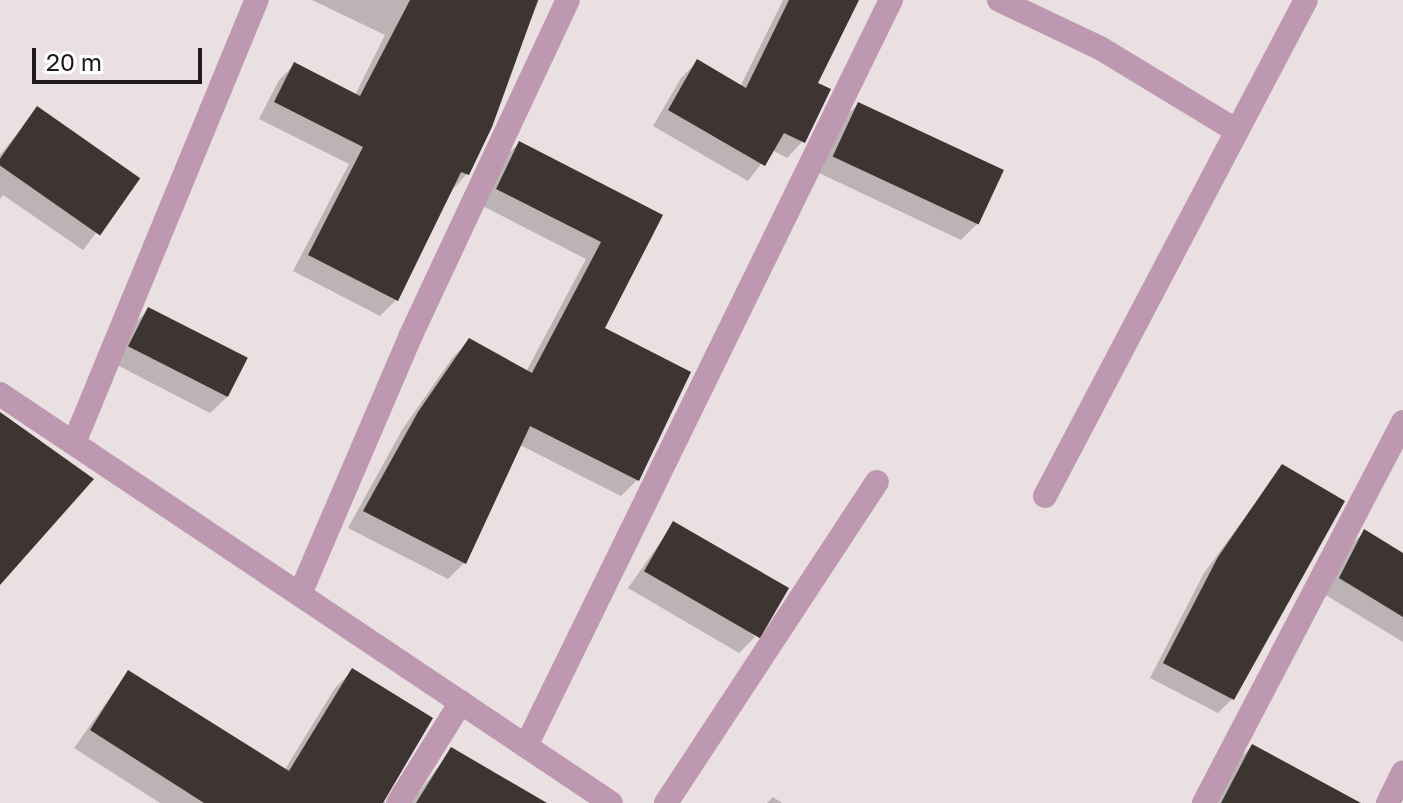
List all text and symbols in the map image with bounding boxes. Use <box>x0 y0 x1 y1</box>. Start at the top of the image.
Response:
scale bar <box>36 32 206 82</box>
text: 20 m <box>46 47 102 76</box>

